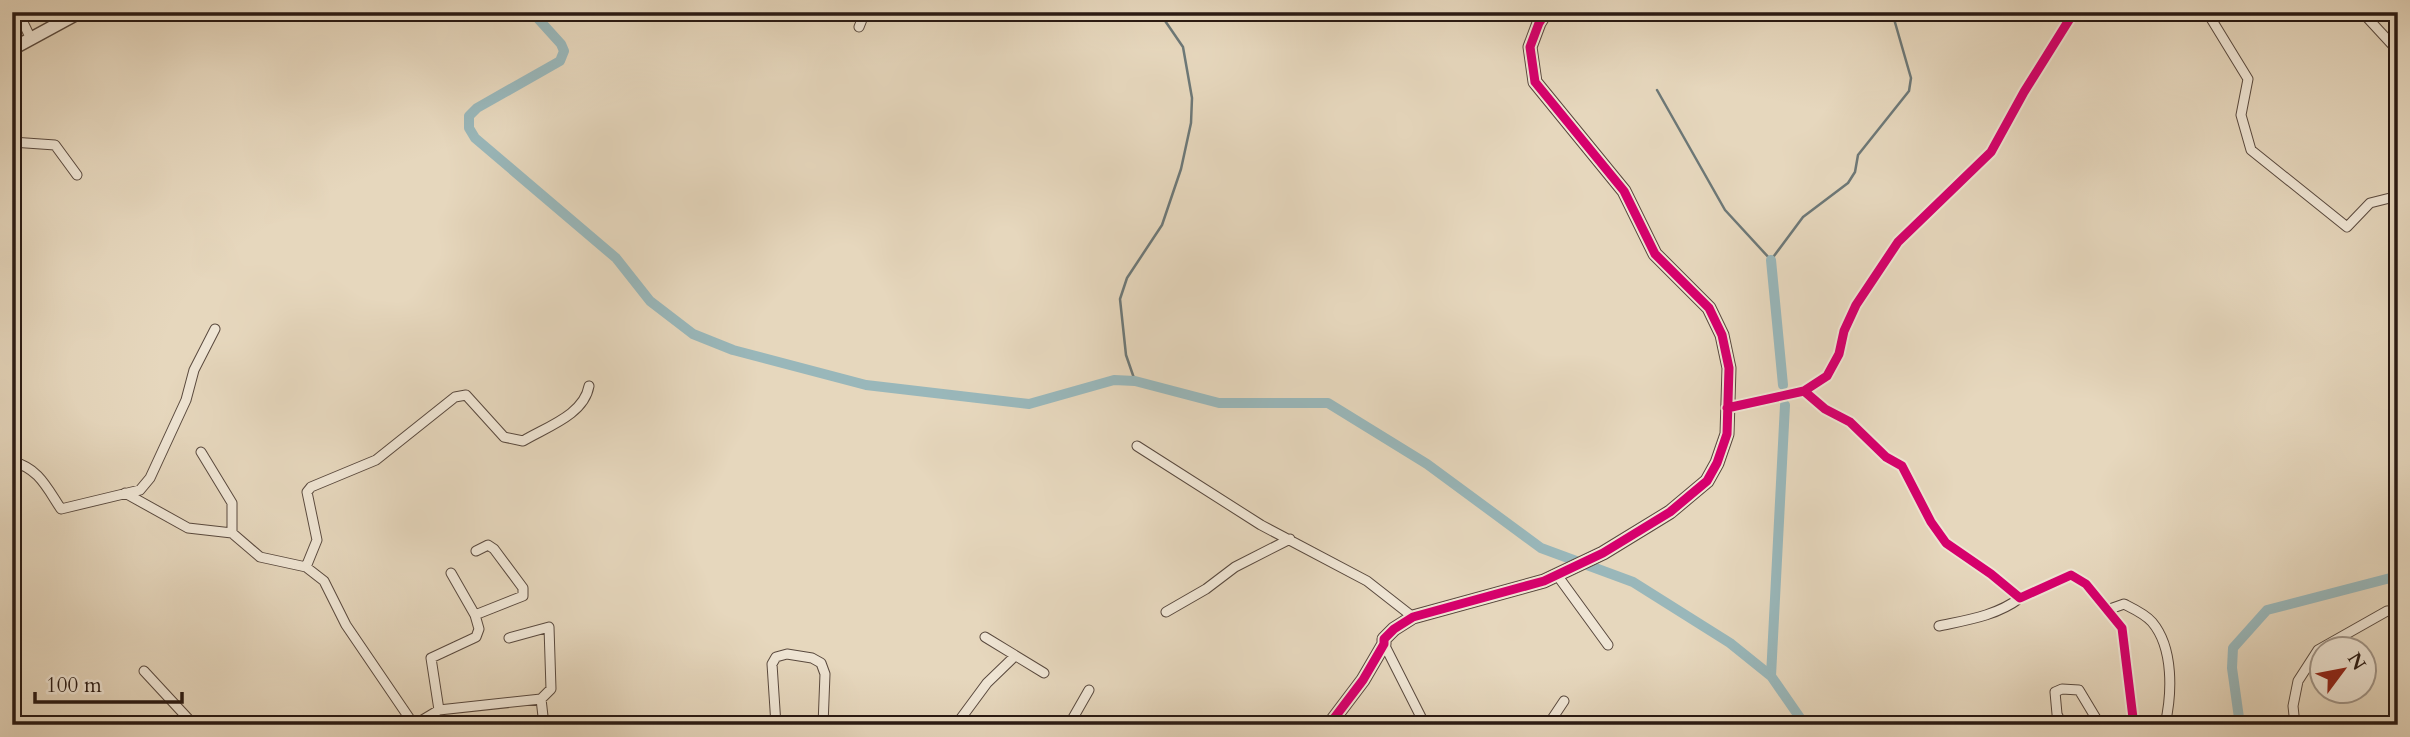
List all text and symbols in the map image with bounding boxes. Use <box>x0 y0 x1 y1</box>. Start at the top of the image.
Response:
north arrow <box>2308 636 2378 706</box>
text: N <box>2341 648 2372 676</box>
scale bar <box>35 660 182 704</box>
text: 100 m <box>46 671 102 700</box>

